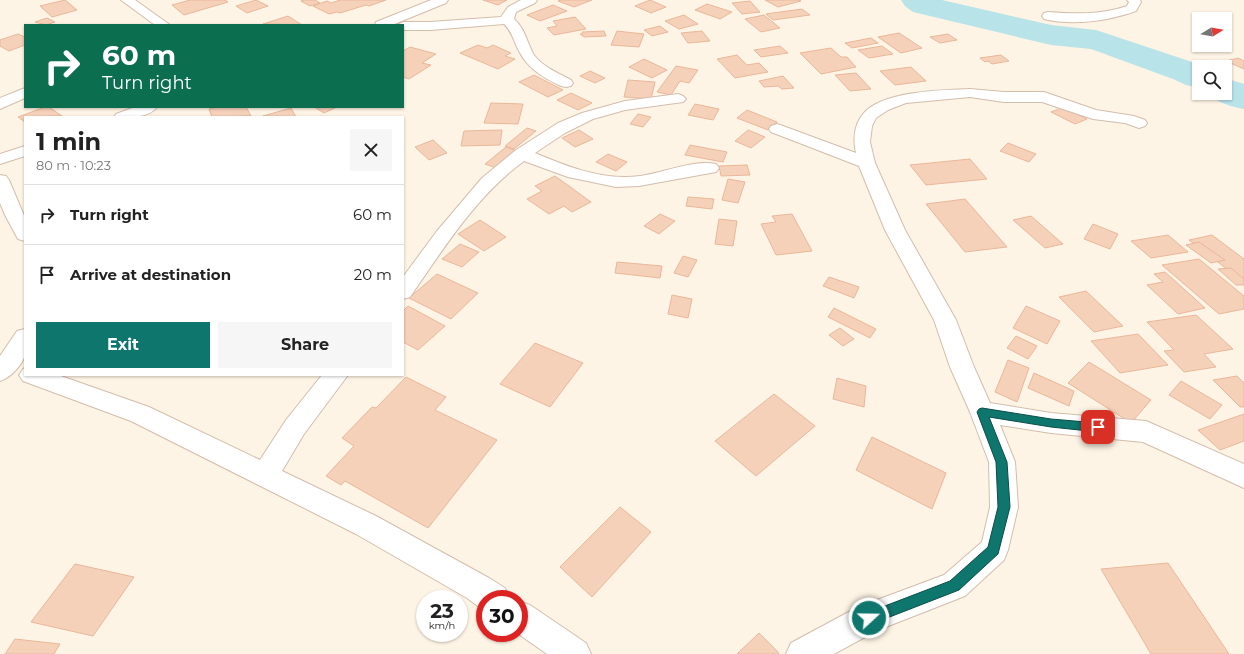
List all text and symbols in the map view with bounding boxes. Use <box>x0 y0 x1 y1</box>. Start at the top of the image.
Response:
north arrow <box>1192 12 1232 52</box>
map controls <box>1192 12 1232 100</box>
text: 60 m <box>102 38 176 72</box>
icon: right <box>36 40 88 92</box>
button: search <box>1192 60 1232 100</box>
text: Turn right <box>102 72 192 94</box>
text: 1 min <box>36 127 101 156</box>
button: close <box>350 129 392 171</box>
text: 80 m · 10:23 <box>36 157 111 173</box>
icon: right <box>36 204 58 226</box>
text: Turn right <box>70 205 149 224</box>
text: 60 m <box>353 205 392 224</box>
icon: arrive <box>36 264 58 286</box>
text: Arrive at destination <box>70 265 231 284</box>
text: 20 m <box>354 265 392 284</box>
button: Exit <box>36 322 210 368</box>
button: Share <box>218 322 392 368</box>
pin <box>1081 410 1115 444</box>
icon: arrive <box>1087 416 1109 438</box>
speed limit sign: 30 <box>476 590 528 642</box>
position arrow <box>848 597 890 639</box>
text: 23 <box>430 599 454 623</box>
text: km/h <box>429 619 455 632</box>

